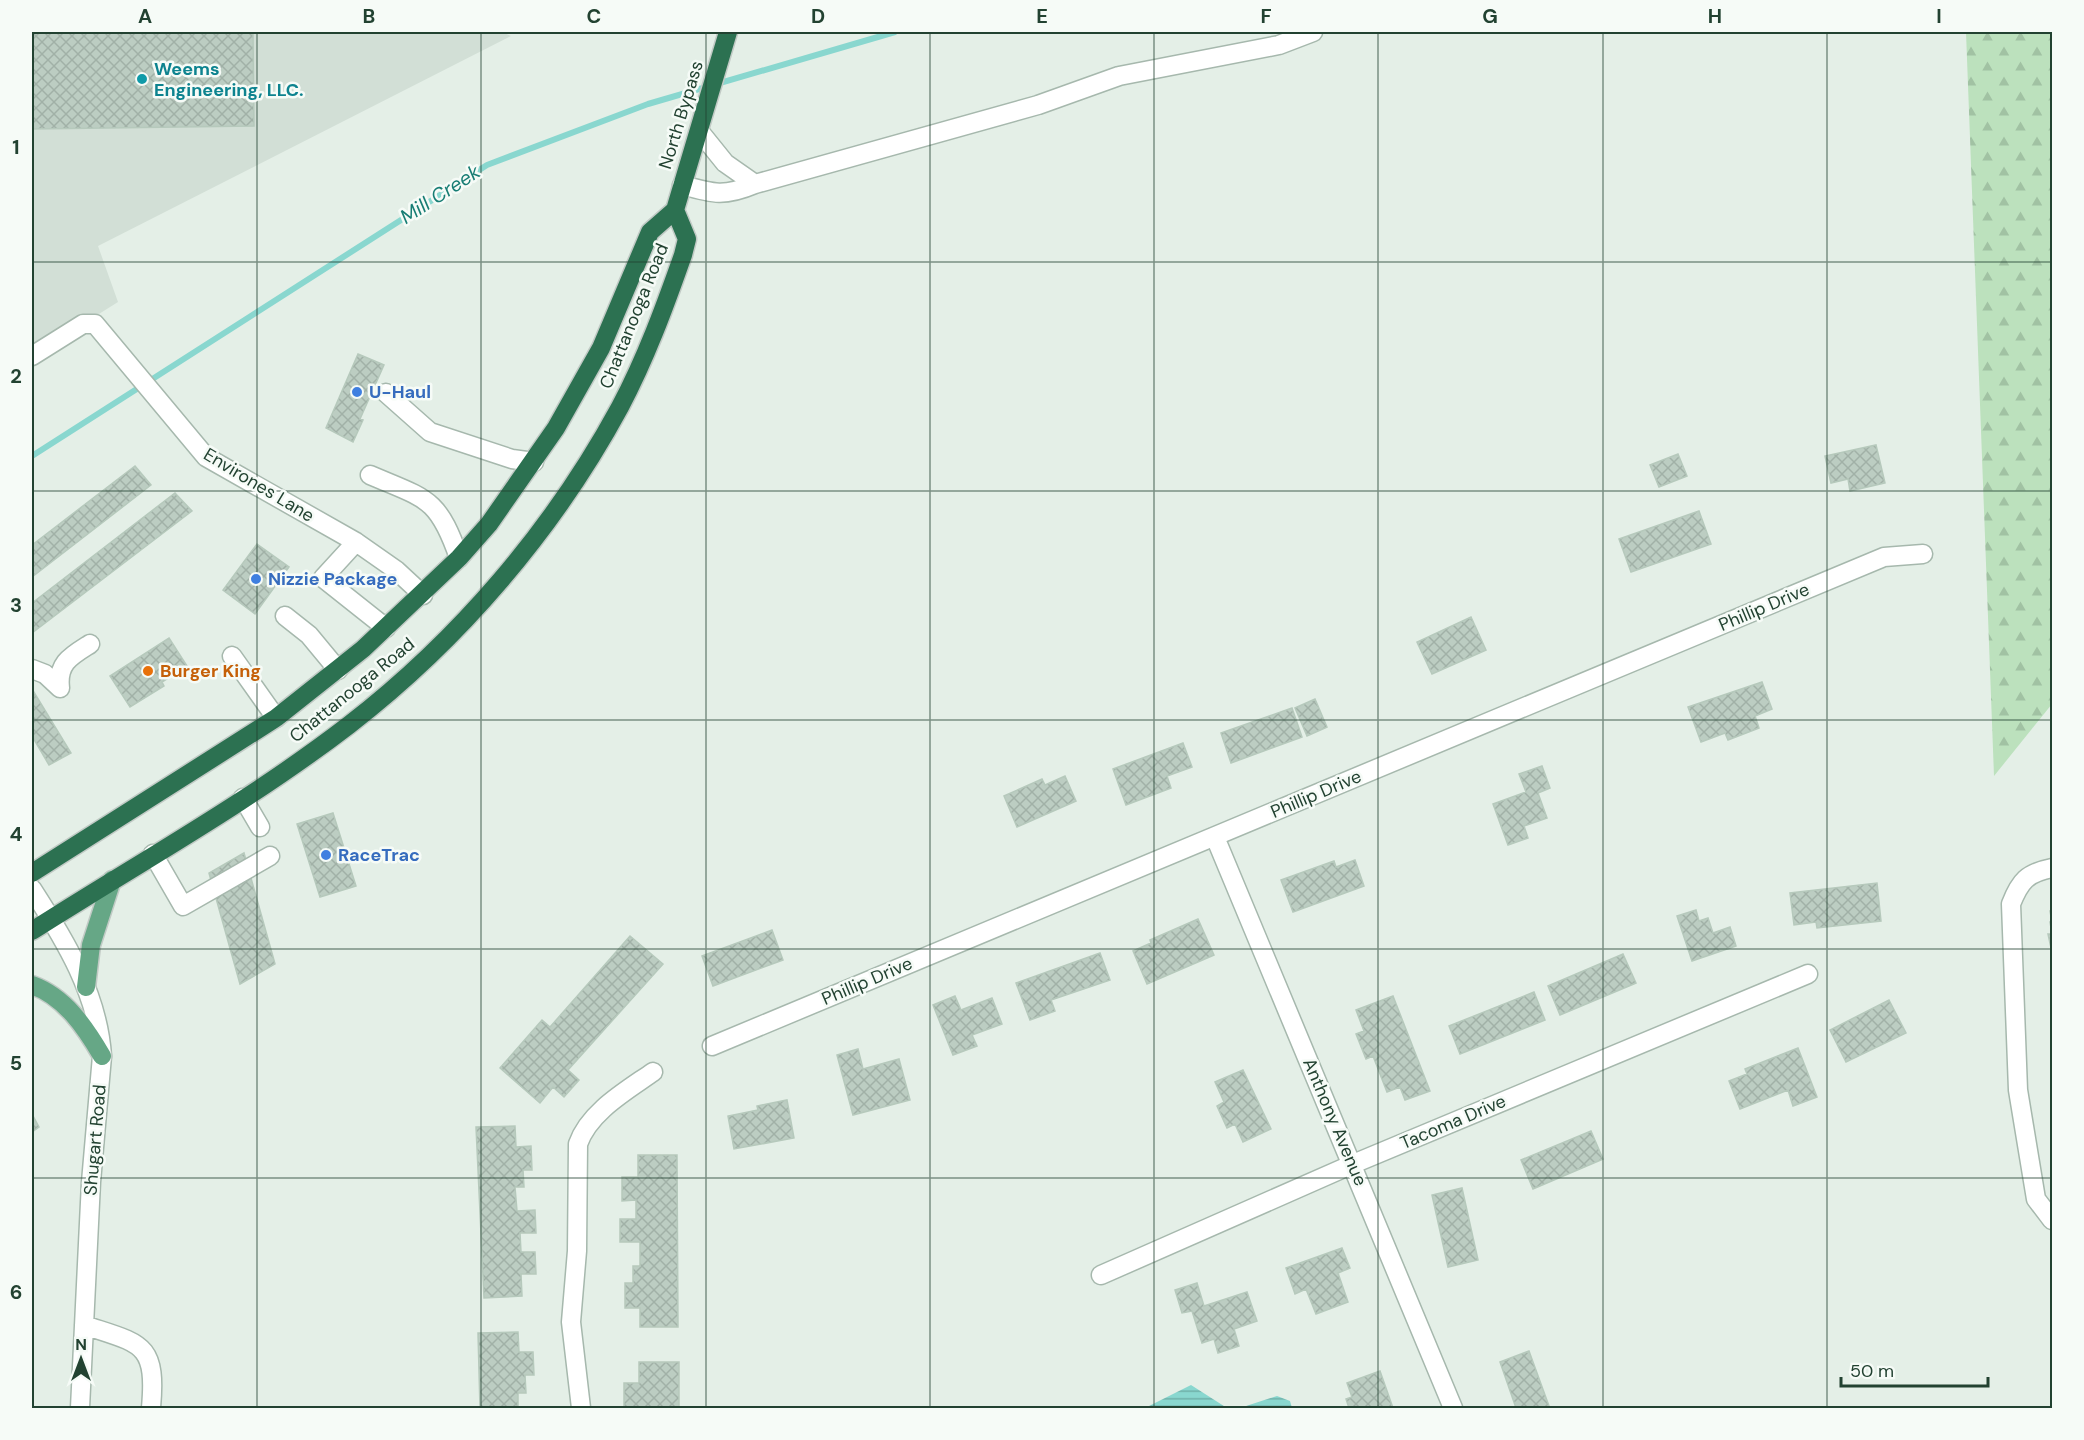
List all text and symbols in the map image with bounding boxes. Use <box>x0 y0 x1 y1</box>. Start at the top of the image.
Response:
text: A <box>138 3 152 29</box>
text: B <box>363 3 375 29</box>
text: C <box>587 3 601 29</box>
text: D <box>811 3 825 29</box>
text: E <box>1036 3 1048 29</box>
text: F <box>1260 3 1272 29</box>
text: G <box>1482 3 1498 29</box>
text: H <box>1708 3 1722 29</box>
text: I <box>1936 3 1942 29</box>
place label: Weems Engineering, LLC. <box>154 57 304 102</box>
street label: North Bypass <box>653 58 709 172</box>
marker: Weems Engineering, LLC. <box>135 72 149 86</box>
text: 1 <box>12 134 20 160</box>
water label: Mill Creek <box>395 158 486 230</box>
street label: Chattanooga Road <box>594 240 674 392</box>
text: 2 <box>10 363 22 389</box>
place label: U-Haul <box>369 380 431 404</box>
marker: U-Haul <box>350 385 364 399</box>
street label: Environes Lane <box>199 442 319 528</box>
place label: Nizzie Package <box>268 567 398 591</box>
marker: Nizzie Package <box>249 572 263 586</box>
street label: Phillip Drive <box>1715 577 1813 637</box>
text: 3 <box>10 592 22 618</box>
street label: Chattanooga Road <box>284 632 420 748</box>
place label: Burger King <box>160 659 261 683</box>
marker: Burger King <box>141 664 155 678</box>
street label: Phillip Drive <box>1267 764 1365 824</box>
text: 4 <box>10 821 23 847</box>
place label: RaceTrac <box>338 843 420 867</box>
marker: RaceTrac <box>319 848 333 862</box>
street label: Phillip Drive <box>818 951 916 1011</box>
text: 5 <box>10 1050 22 1076</box>
street label: Anthony Avenue <box>1297 1055 1373 1189</box>
street label: Shugart Road <box>78 1083 112 1197</box>
street label: Tacoma Drive <box>1396 1089 1510 1155</box>
text: 6 <box>10 1279 22 1305</box>
north arrow <box>51 1329 111 1389</box>
text: N <box>75 1334 87 1355</box>
scale bar <box>1841 1350 1988 1388</box>
text: 50 m <box>1850 1359 1894 1383</box>

